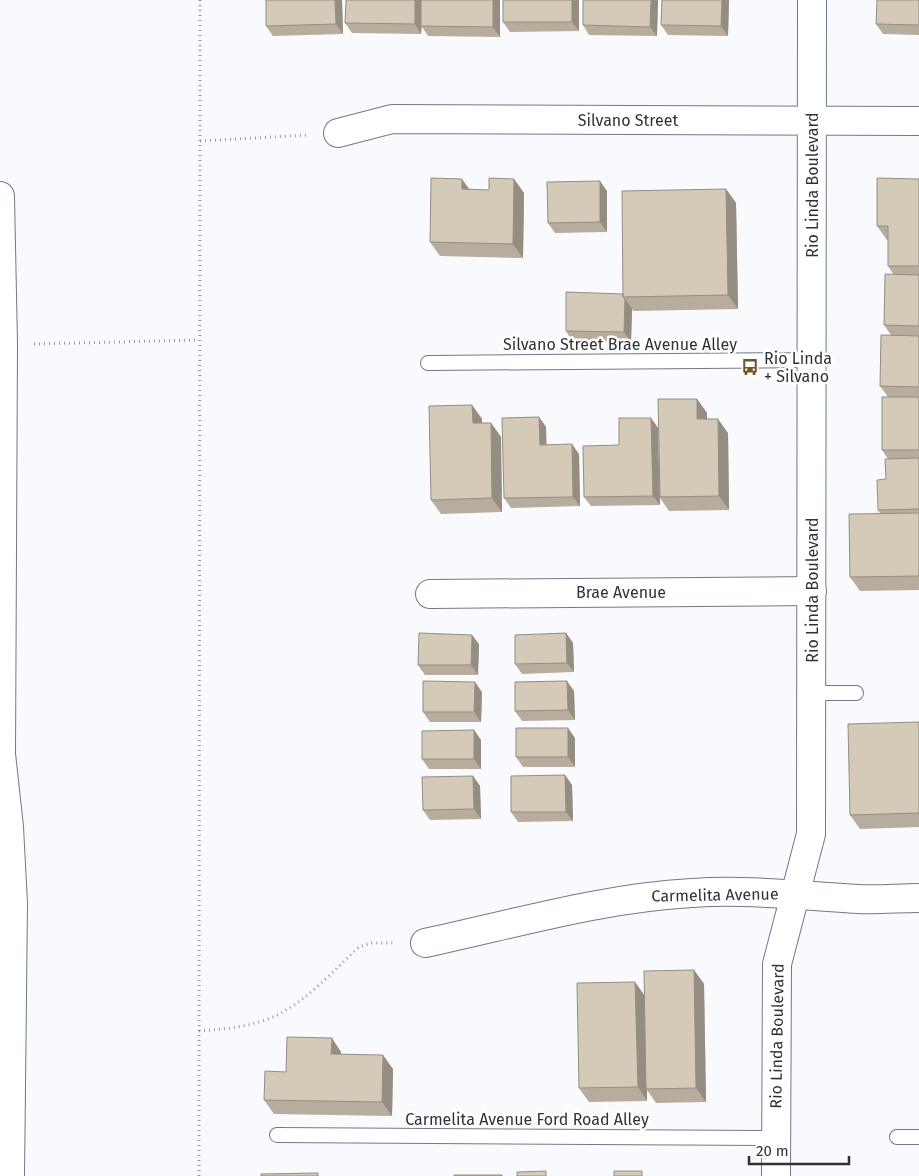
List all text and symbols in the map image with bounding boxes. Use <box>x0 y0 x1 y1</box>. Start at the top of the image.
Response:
street label: Silvano Street <box>578 111 678 130</box>
street label: Rio Linda Boulevard <box>803 112 822 258</box>
street label: Silvano Street Brae Avenue Alley <box>503 335 737 354</box>
place label: Rio Linda + Silvano <box>764 349 832 386</box>
bus stop icon: Rio Linda + Silvano <box>740 357 760 377</box>
street label: Rio Linda Boulevard <box>803 517 822 663</box>
street label: Brae Avenue <box>576 583 666 602</box>
street label: Carmelita Avenue <box>651 884 779 906</box>
street label: Rio Linda Boulevard <box>766 963 788 1109</box>
street label: Carmelita Avenue Ford Road Alley <box>405 1110 649 1129</box>
scale bar <box>749 1134 849 1166</box>
text: 20 m <box>756 1142 789 1160</box>

